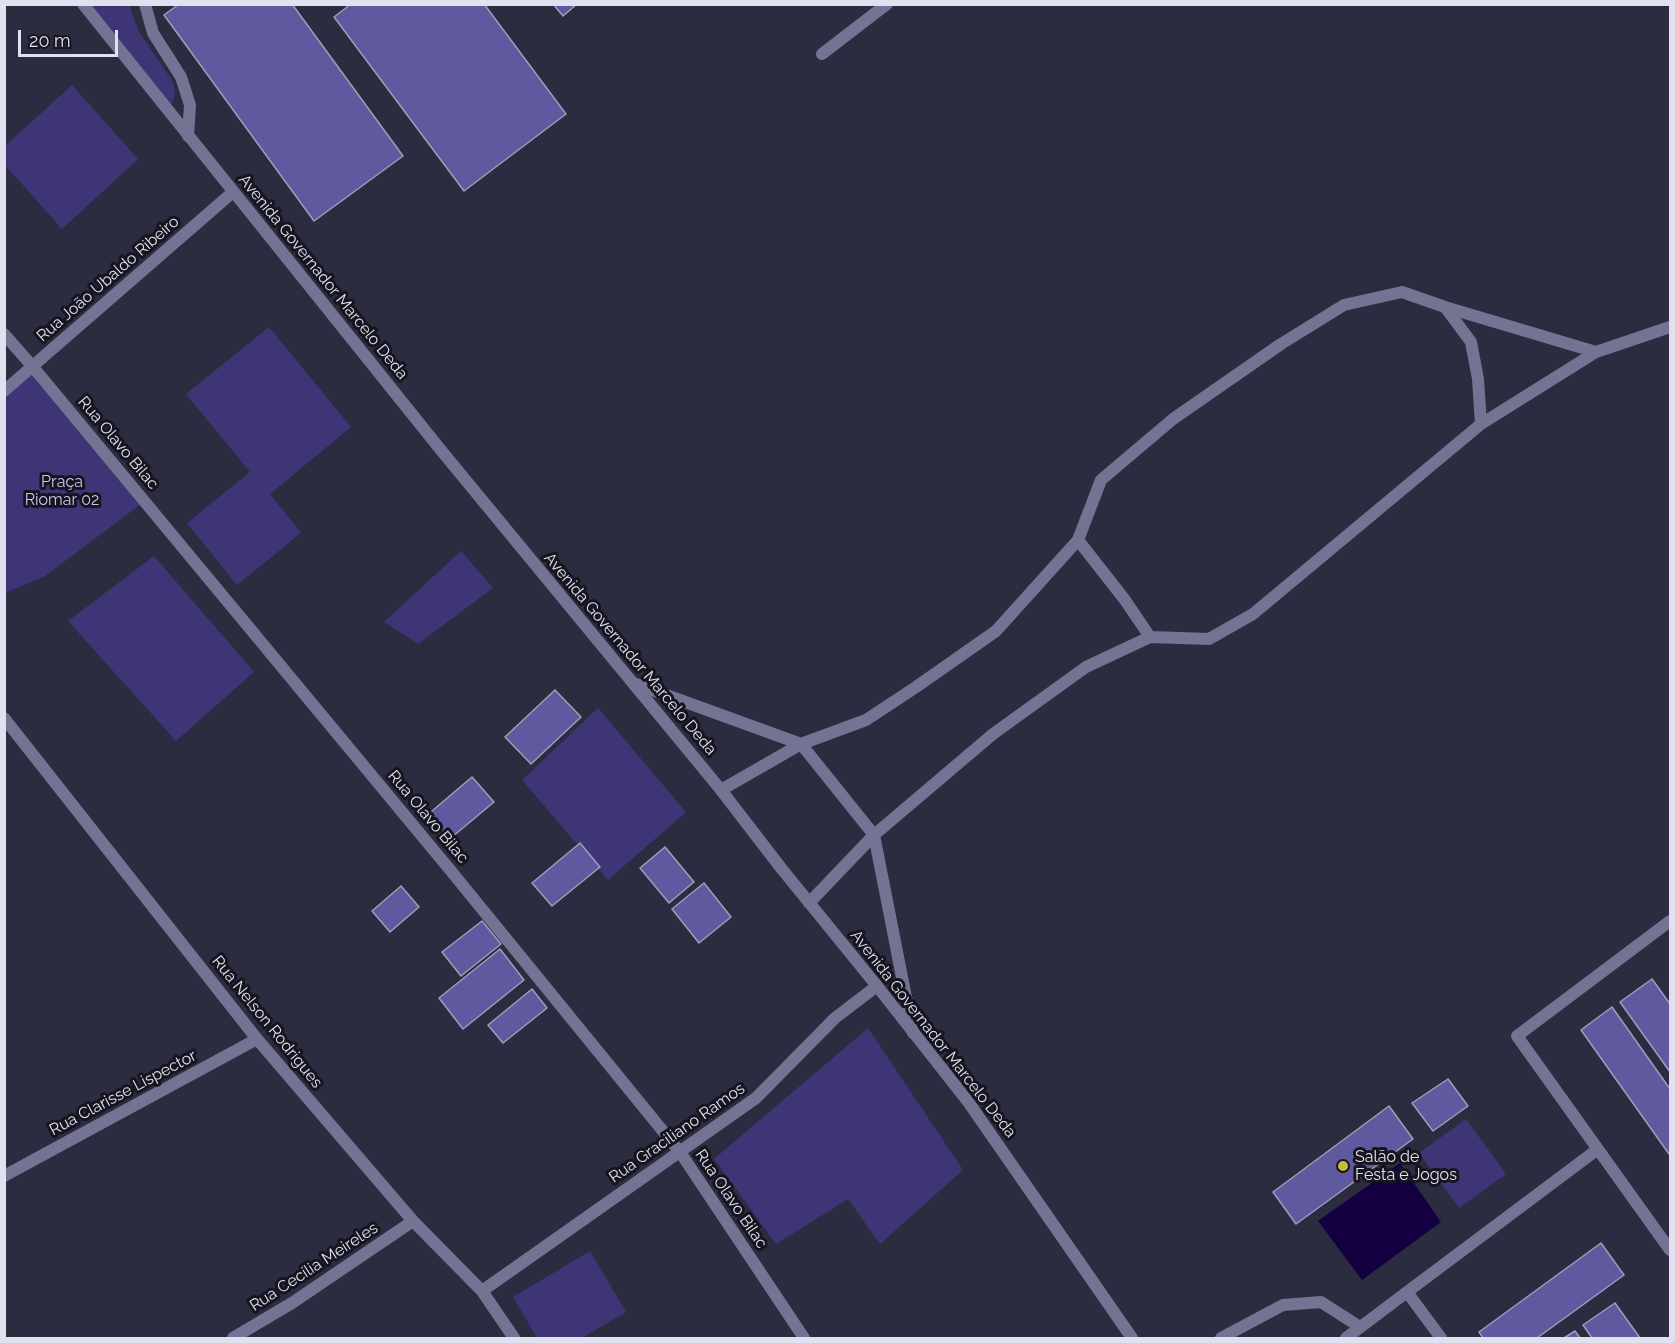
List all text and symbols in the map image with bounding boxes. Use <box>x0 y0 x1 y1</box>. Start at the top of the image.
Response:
scale bar <box>21 18 122 56</box>
text: 20 m <box>29 30 71 51</box>
street label: Avenida Governador Marcelo Deda <box>234 171 412 383</box>
street label: Rua João Ubaldo Ribeiro <box>33 212 183 346</box>
street label: Rua Olavo Bilac <box>74 393 162 493</box>
park label: Praça Riomar 02 <box>25 472 99 510</box>
street label: Avenida Governador Marcelo Deda <box>540 549 720 759</box>
street label: Rua Olavo Bilac <box>384 767 472 867</box>
street label: Avenida Governador Marcelo Deda <box>846 926 1020 1142</box>
street label: Rua Nelson Rodrigues <box>208 952 326 1092</box>
street label: Rua Clarisse Lispector <box>46 1046 200 1140</box>
street label: Rua Graciliano Ramos <box>605 1079 749 1187</box>
street label: Rua Olavo Bilac <box>691 1146 771 1252</box>
place label: Salão de Festa e Jogos <box>1355 1147 1457 1185</box>
marker: Salão de Festa e Jogos <box>1336 1159 1350 1173</box>
street label: Rua Cecília Meireles <box>246 1218 382 1316</box>

